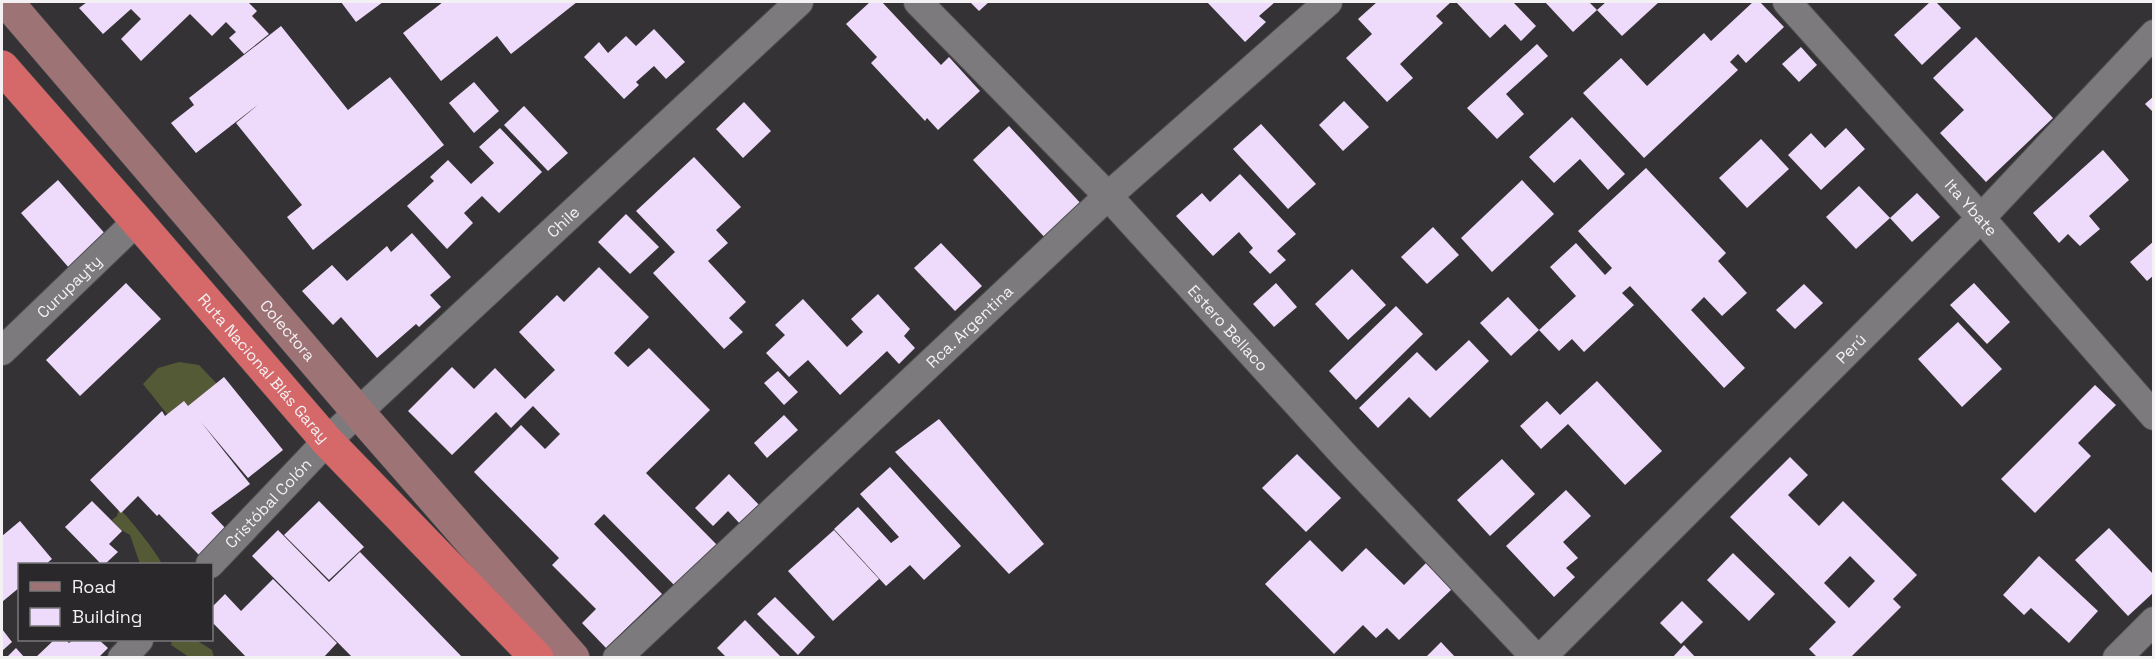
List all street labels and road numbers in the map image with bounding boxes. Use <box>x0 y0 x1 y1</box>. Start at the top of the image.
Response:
street label: Ita Ybate <box>1940 174 2002 240</box>
street label: Chile <box>542 201 584 242</box>
street label: Curupayty <box>32 250 106 323</box>
street label: Rca. Argentina <box>922 280 1017 372</box>
street label: Estero Bellaco <box>1183 280 1273 376</box>
street label: Ruta Nacional Blás Garay <box>194 289 334 447</box>
street label: Colectora <box>256 295 320 365</box>
street label: Perú <box>1831 329 1870 368</box>
street label: Cristóbal Colón <box>220 454 316 553</box>

